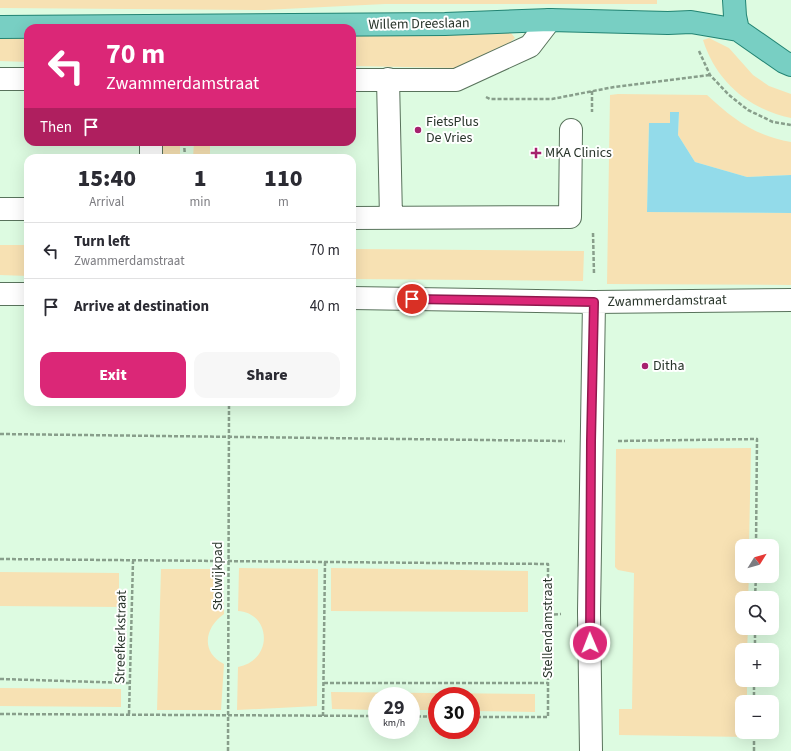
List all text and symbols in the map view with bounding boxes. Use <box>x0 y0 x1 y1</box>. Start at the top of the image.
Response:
street label: Willem Dreeslaan <box>368 13 470 35</box>
text: 70 m <box>106 34 165 74</box>
icon: left <box>40 40 92 92</box>
text: Zwammerdamstraat <box>106 71 259 96</box>
place label: FietsPlus De Vries <box>426 112 479 148</box>
icon: arrive <box>80 116 102 138</box>
text: Then <box>40 117 72 138</box>
marker: FietsPlus De Vries <box>413 125 423 135</box>
place label: MKA Clinics <box>545 143 612 163</box>
marker: MKA Clinics <box>530 147 542 159</box>
text: 15:40 <box>77 161 136 196</box>
text: 1 <box>194 161 207 196</box>
text: 110 <box>264 161 303 196</box>
text: Arrival <box>89 193 124 211</box>
text: min <box>190 193 211 211</box>
text: m <box>278 193 289 211</box>
text: Turn left <box>74 231 130 252</box>
icon: left <box>40 240 62 262</box>
text: 70 m <box>310 240 340 261</box>
text: Zwammerdamstraat <box>74 252 185 270</box>
pin <box>395 282 429 316</box>
icon: arrive <box>401 288 423 310</box>
street label: Zwammerdamstraat <box>607 290 727 312</box>
icon: arrive <box>40 296 62 318</box>
text: Arrive at destination <box>74 296 209 317</box>
text: 40 m <box>310 296 340 317</box>
button: Exit <box>40 352 186 398</box>
button: Share <box>194 352 340 398</box>
place label: Ditha <box>653 356 684 376</box>
marker: Ditha <box>640 361 650 371</box>
north arrow <box>735 539 779 583</box>
map controls <box>735 539 779 739</box>
street label: Stolwijkpad <box>208 541 228 611</box>
street label: Stellendamstraat <box>538 578 558 678</box>
street label: Streefkerkstraat <box>110 590 132 684</box>
button: search <box>735 591 779 635</box>
position arrow <box>569 622 611 664</box>
button: + <box>735 643 779 687</box>
speed limit sign: 30 <box>428 687 480 739</box>
text: 29 <box>383 694 405 722</box>
button: − <box>735 695 779 739</box>
text: km/h <box>383 716 405 730</box>

